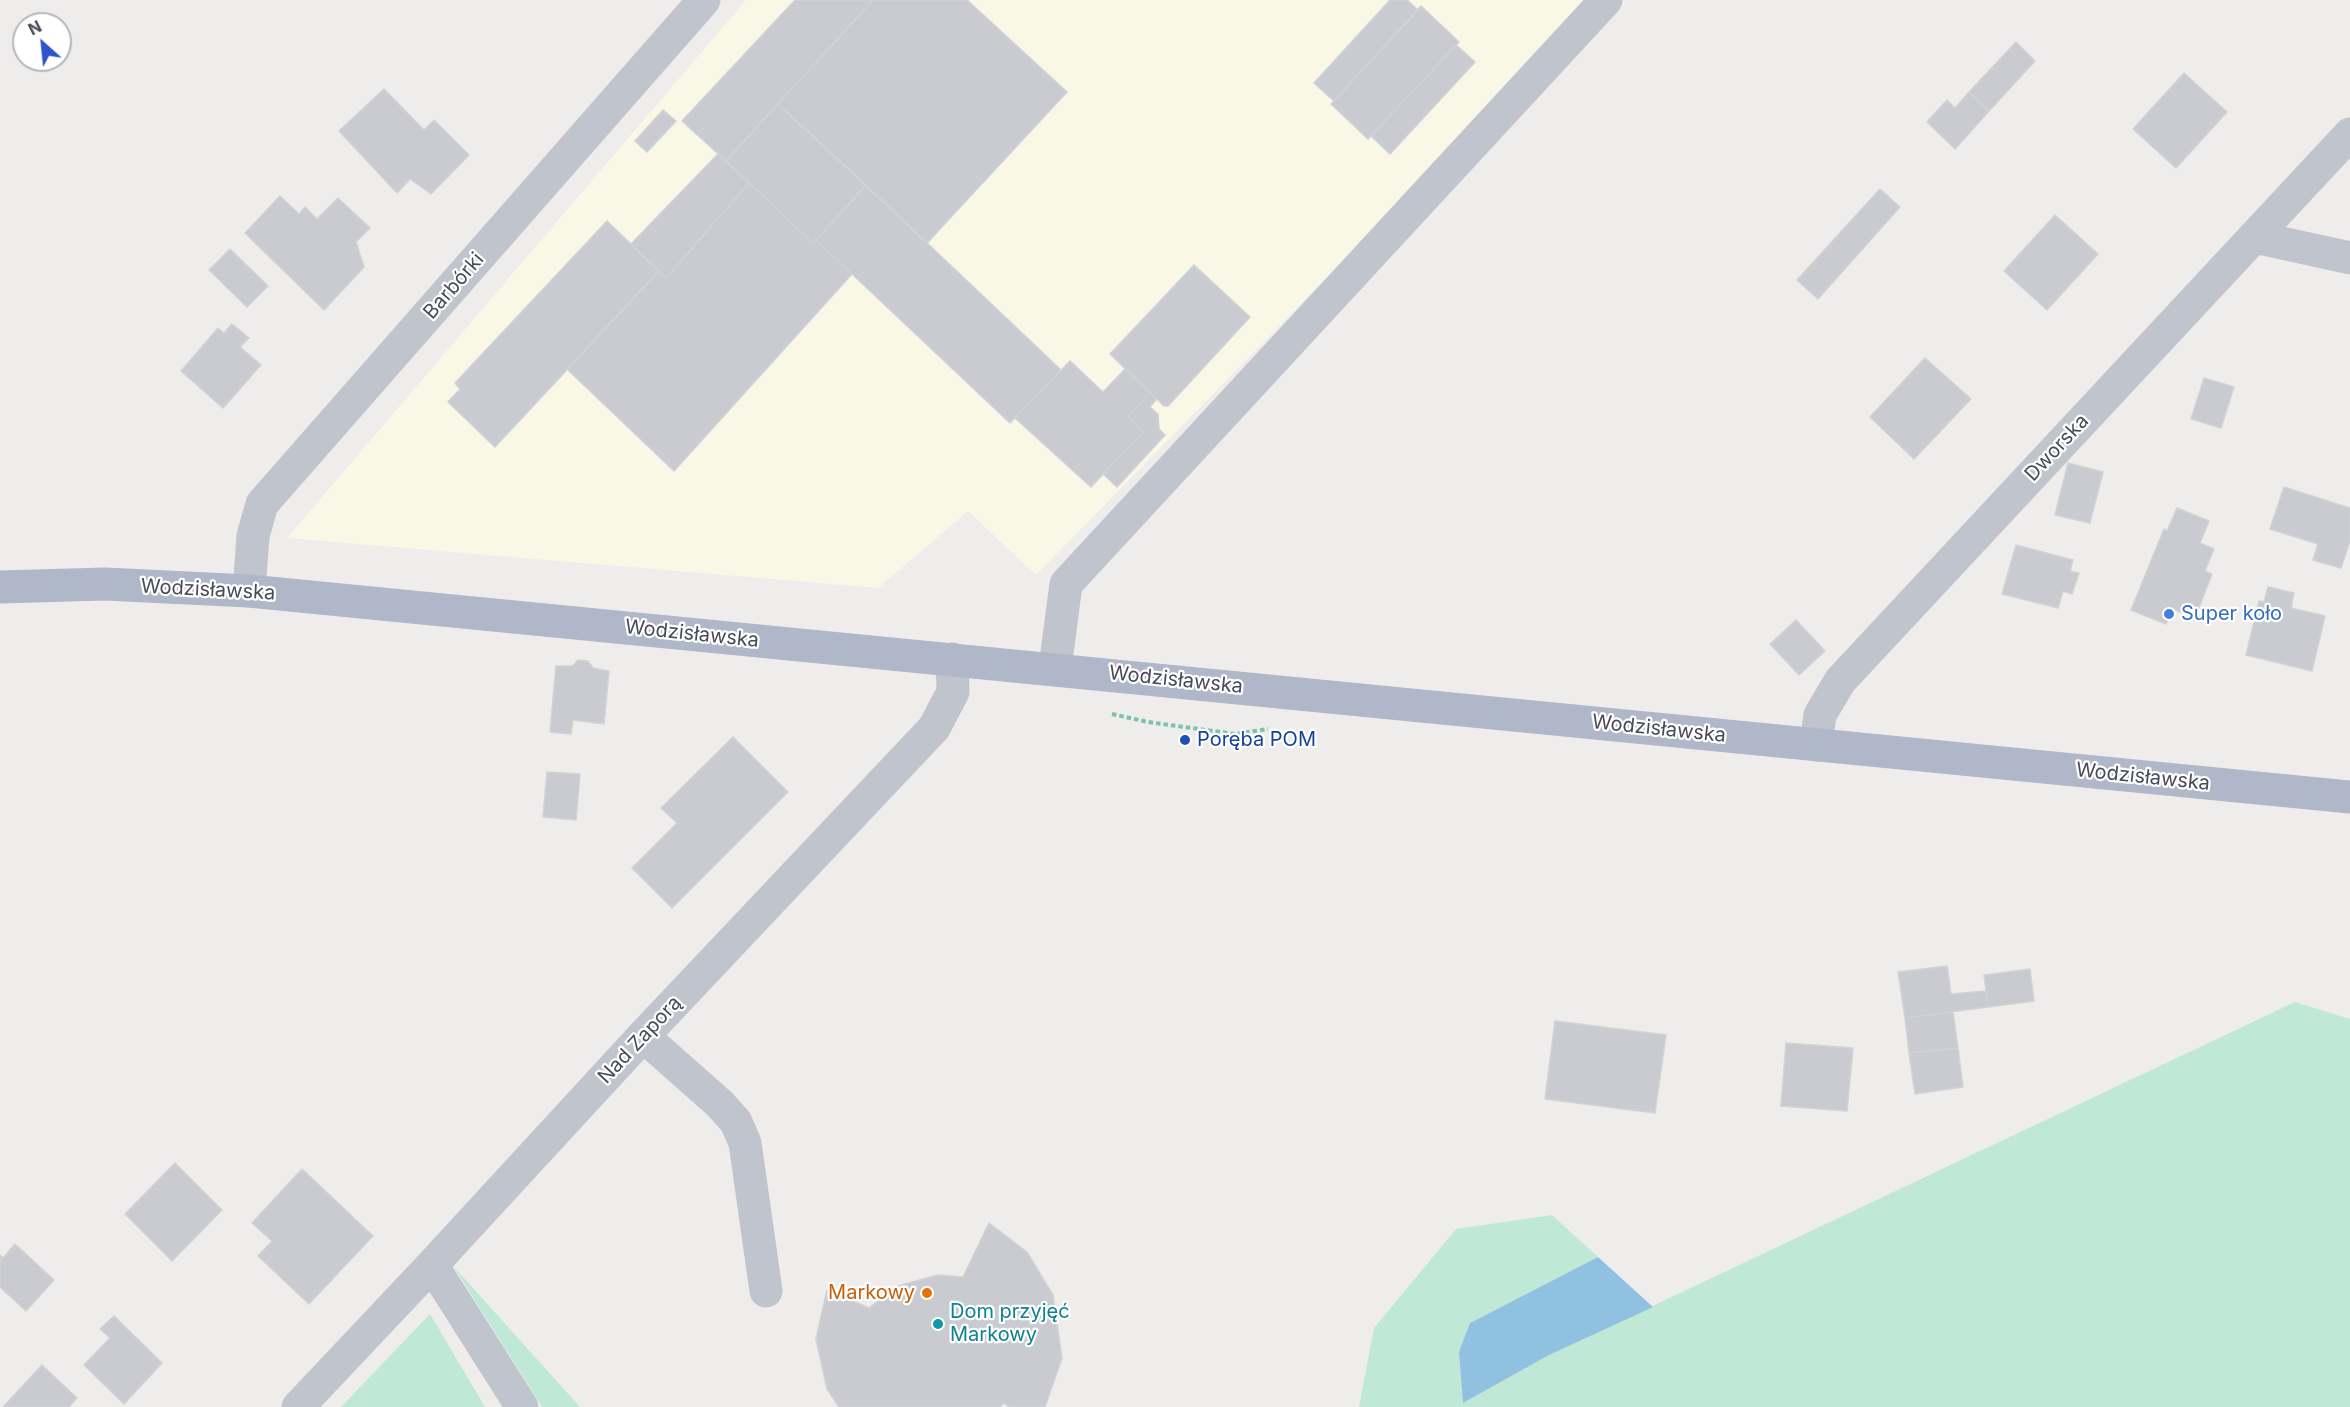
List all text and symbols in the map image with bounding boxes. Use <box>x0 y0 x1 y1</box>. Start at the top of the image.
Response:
north arrow <box>12 12 72 72</box>
text: N <box>25 16 45 39</box>
street label: Barbórki <box>419 248 489 324</box>
street label: Dworska <box>2020 410 2094 486</box>
street label: Wodzisławska <box>140 574 276 606</box>
place label: Super koło <box>2181 602 2282 626</box>
marker: Super koło <box>2162 607 2176 621</box>
street label: Wodzisławska <box>624 615 760 653</box>
street label: Wodzisławska <box>1108 661 1244 699</box>
street label: Wodzisławska <box>1591 710 1727 748</box>
place label: Poręba POM <box>1197 728 1316 752</box>
marker: Poręba POM <box>1178 733 1192 747</box>
street label: Wodzisławska <box>2075 758 2211 796</box>
street label: Nad Zaporą <box>593 991 687 1089</box>
place label: Markowy <box>828 1281 915 1305</box>
marker: Markowy <box>920 1286 934 1300</box>
place label: Dom przyjęć Markowy <box>950 1300 1070 1347</box>
marker: Dom przyjęć Markowy <box>931 1317 945 1331</box>

